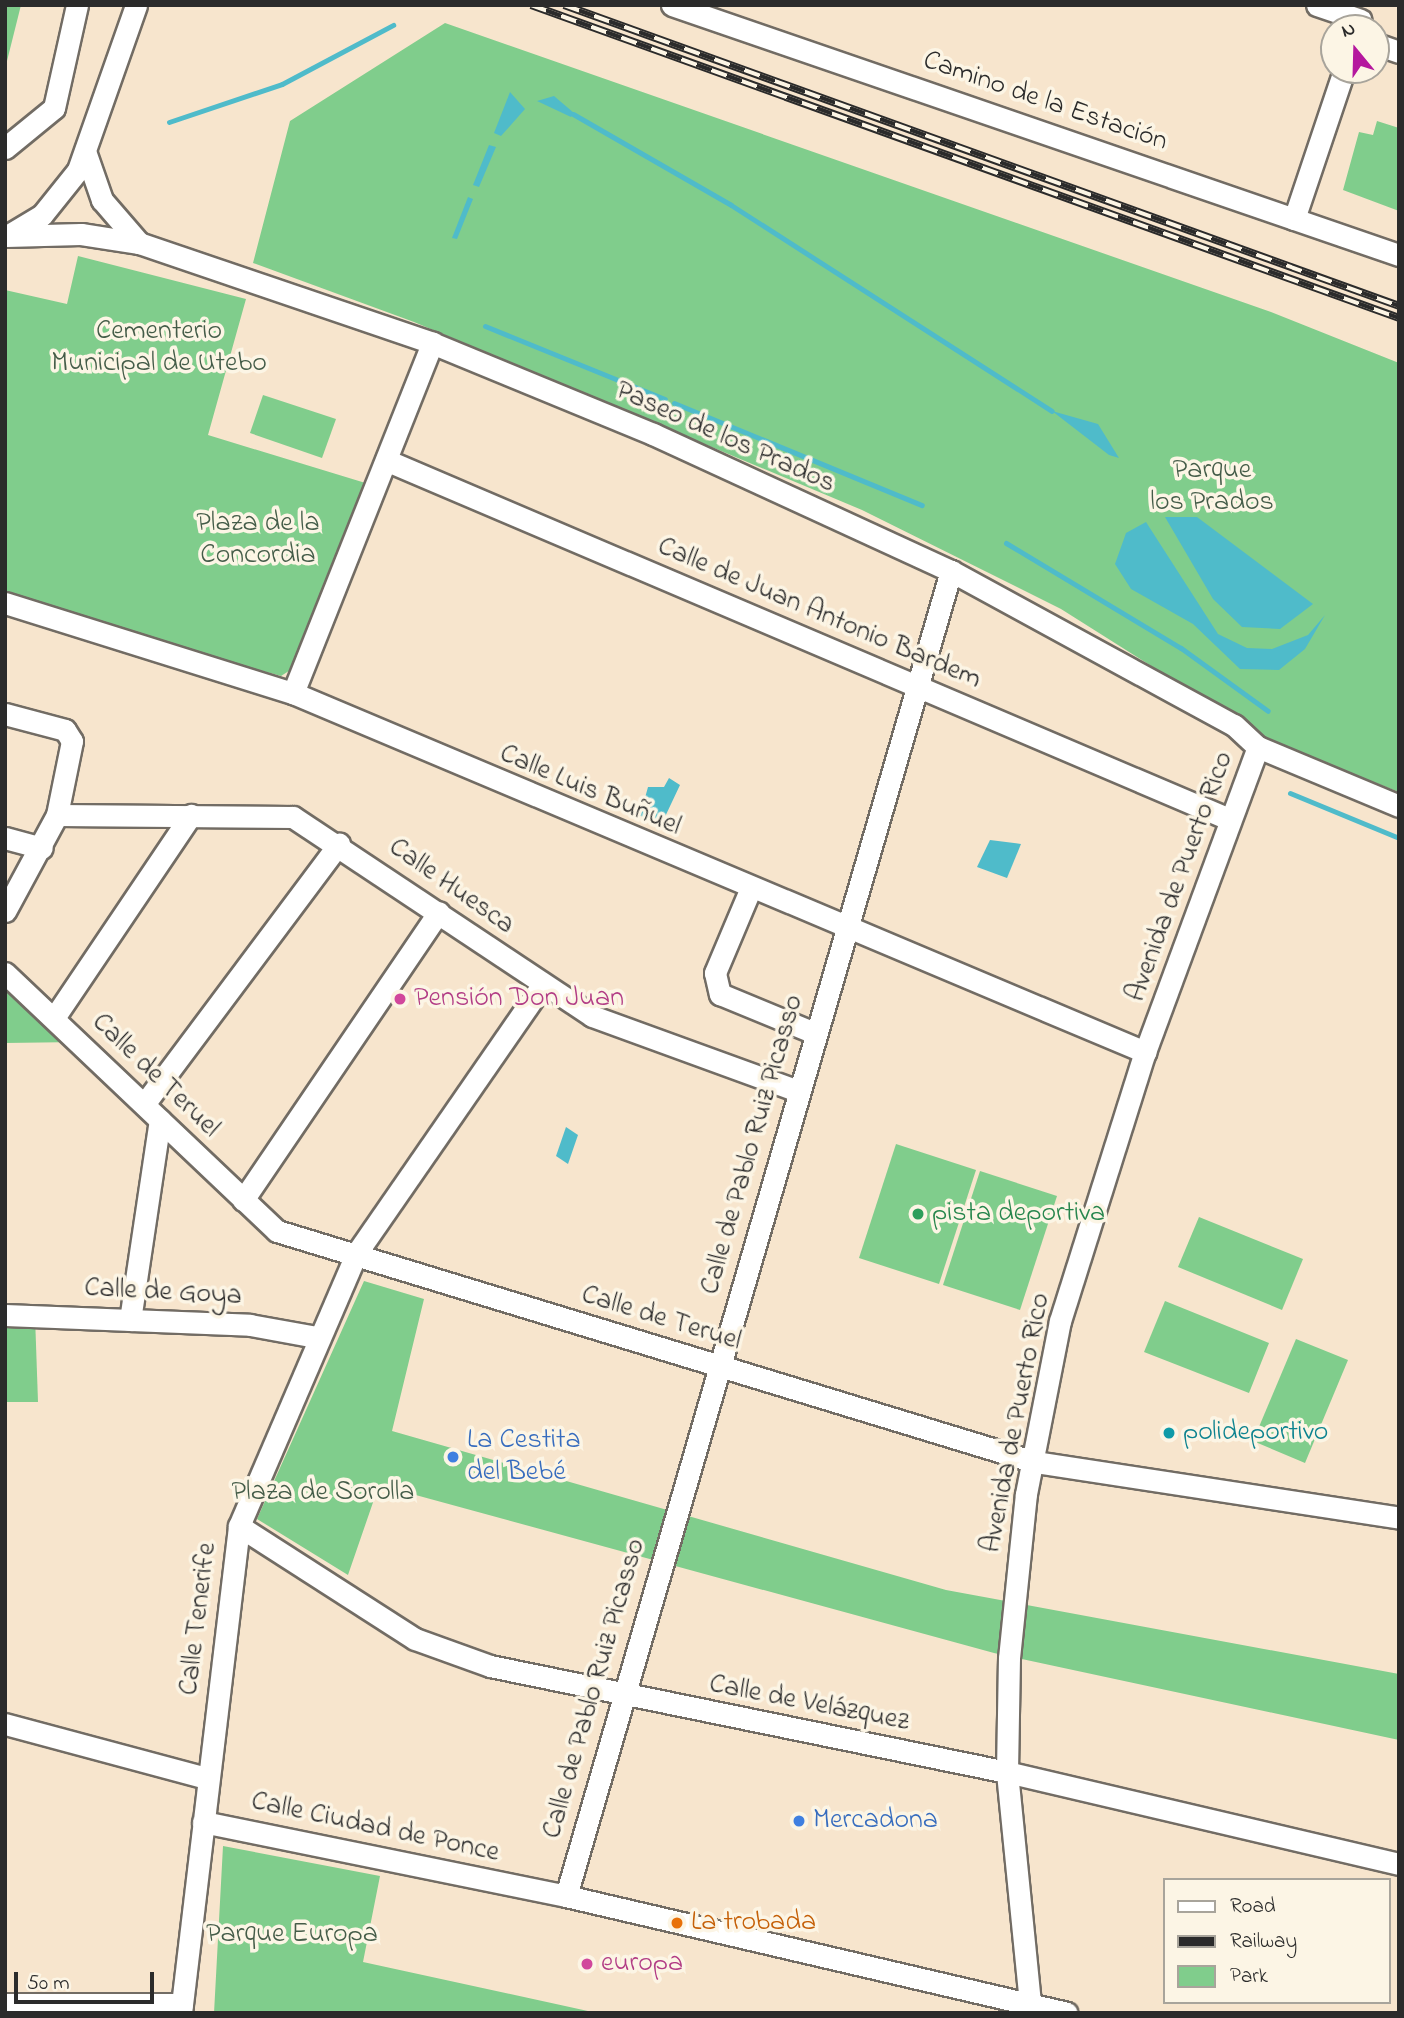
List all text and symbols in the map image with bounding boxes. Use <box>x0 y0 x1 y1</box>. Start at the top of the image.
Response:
north arrow <box>1320 14 1390 84</box>
text: N <box>1338 16 1359 45</box>
street label: Camino de la Estación <box>918 44 1172 160</box>
park label: Cementerio Municipal de Utebo <box>51 315 267 381</box>
street label: Paseo de los Prados <box>610 375 840 501</box>
park label: Parque los Prados <box>1150 454 1274 520</box>
park label: Plaza de la Concordia <box>196 507 320 573</box>
street label: Calle de Juan Antonio Bardem <box>652 530 986 698</box>
street label: Calle Luis Buñuel <box>494 738 686 844</box>
street label: Avenida de Puerto Rico <box>1120 747 1242 1007</box>
street label: Calle Huesca <box>382 831 520 943</box>
place label: Pensión Don Juan <box>414 982 624 1016</box>
marker: Pensión Don Juan <box>392 991 408 1007</box>
street label: Calle de Pablo Ruiz Picasso <box>694 991 812 1299</box>
street label: Calle de Teruel <box>84 1007 226 1145</box>
place label: pista deportiva <box>932 1197 1105 1231</box>
marker: pista deportiva <box>910 1206 926 1222</box>
street label: Calle de Goya <box>83 1272 243 1314</box>
street label: Calle de Teruel <box>577 1279 745 1359</box>
street label: Avenida de Puerto Rico <box>975 1290 1059 1556</box>
place label: polideportivo <box>1183 1416 1328 1450</box>
place label: La Cestita del Bebé <box>467 1424 581 1490</box>
marker: polideportivo <box>1161 1425 1177 1441</box>
marker: La Cestita del Bebé <box>445 1449 461 1465</box>
park label: Plaza de Sorolla <box>232 1476 414 1510</box>
street label: Calle de Pablo Ruiz Picasso <box>536 1535 654 1843</box>
street label: Calle Tenerife <box>173 1541 225 1697</box>
street label: Calle de Velázquez <box>706 1668 912 1740</box>
street label: Calle Ciudad de Ponce <box>248 1785 502 1871</box>
place label: Mercadona <box>813 1804 938 1838</box>
marker: Mercadona <box>791 1813 807 1829</box>
legend <box>1162 1878 1390 2004</box>
text: Road <box>1230 1892 1276 1922</box>
place label: La trobada <box>691 1906 816 1940</box>
marker: La trobada <box>669 1915 685 1931</box>
park label: Parque Europa <box>206 1918 378 1952</box>
text: Railway <box>1230 1927 1297 1957</box>
place label: europa <box>601 1947 683 1981</box>
marker: europa <box>579 1956 595 1972</box>
scale bar <box>18 1958 158 2002</box>
text: Park <box>1230 1962 1268 1992</box>
text: 50 m <box>27 1969 70 1999</box>

